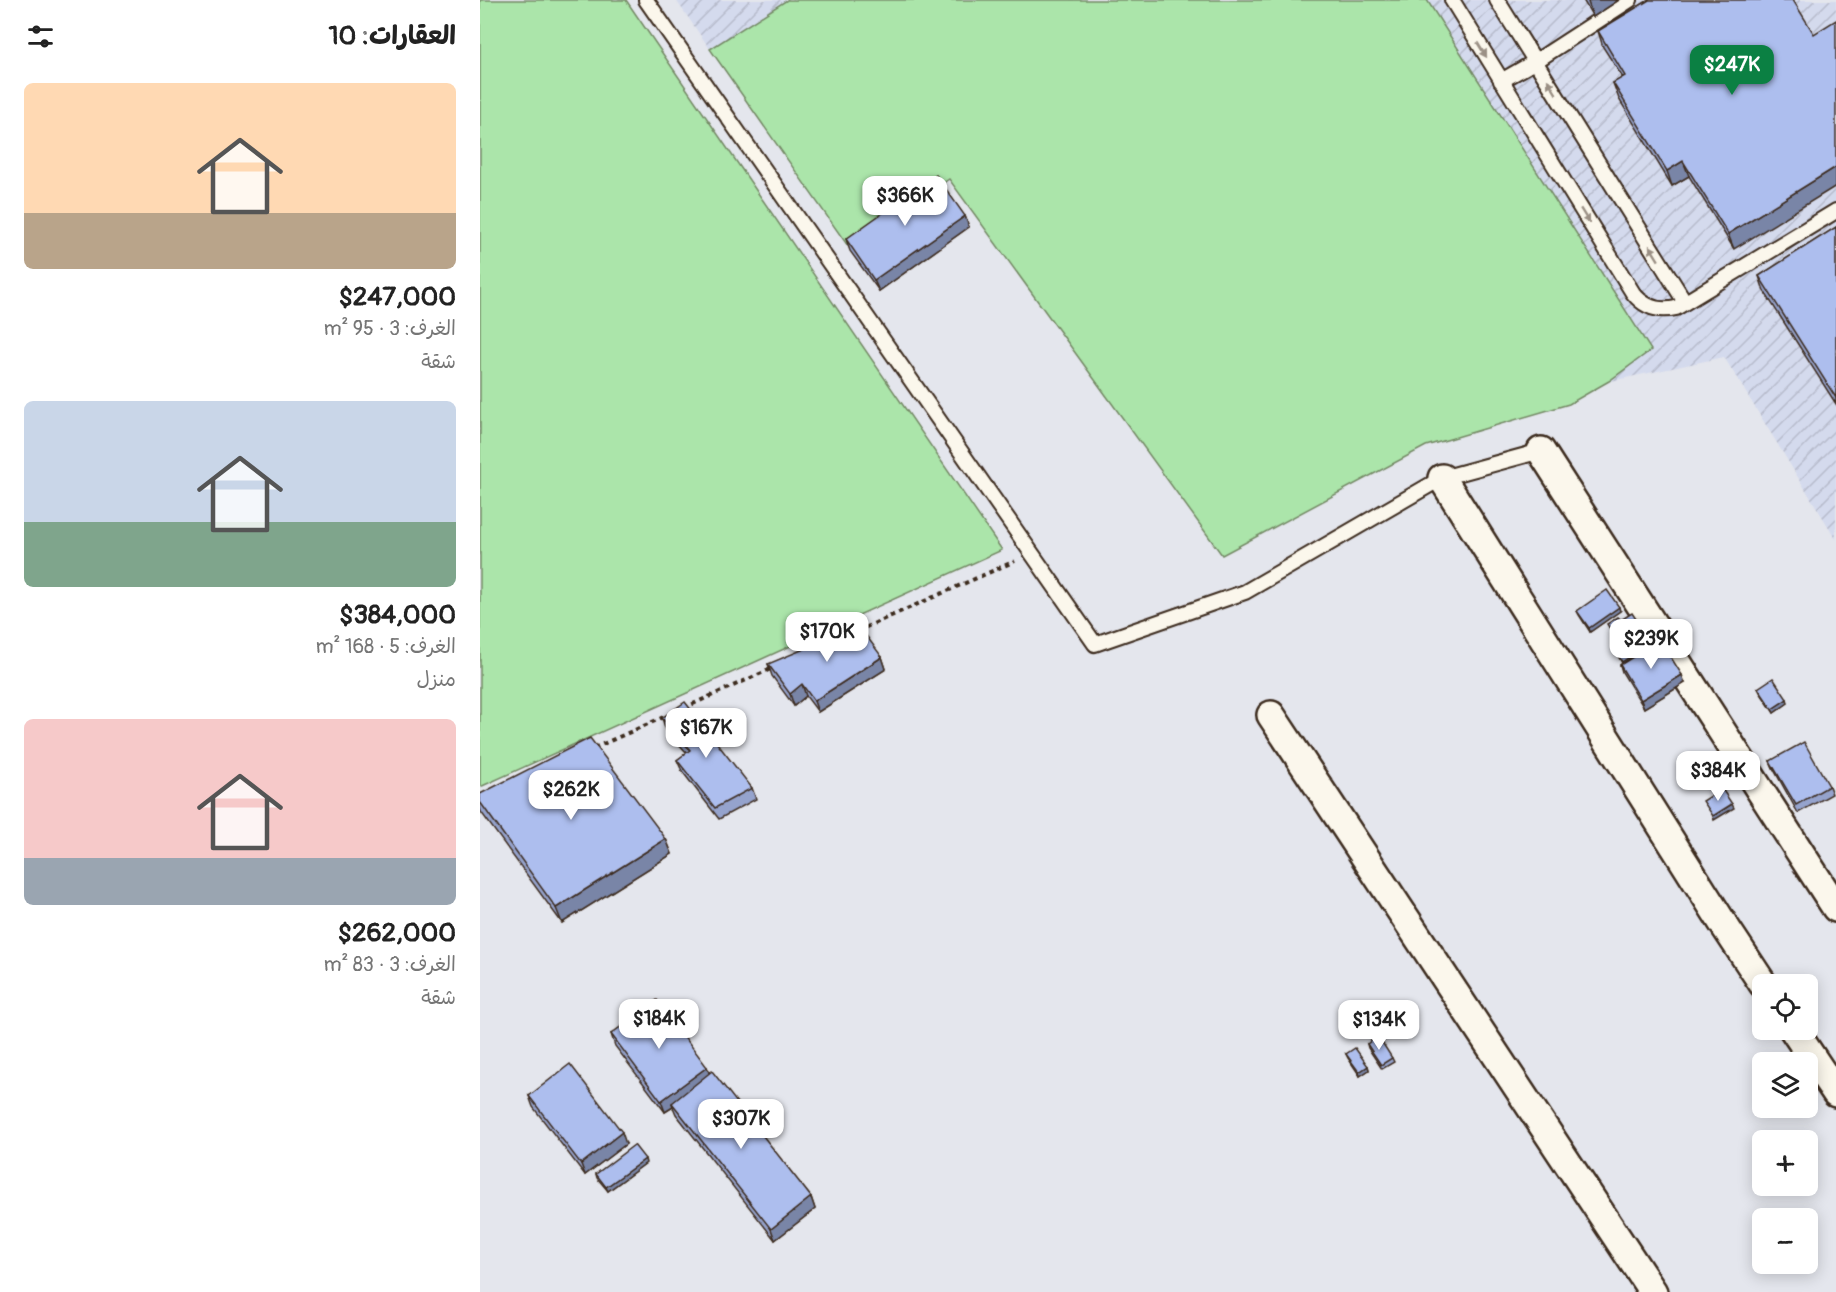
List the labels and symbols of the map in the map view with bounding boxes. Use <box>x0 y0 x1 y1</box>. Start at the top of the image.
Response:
one-way arrow <box>1477 42 1488 58</box>
pin: $247K <box>1690 45 1774 96</box>
one-way arrow <box>1546 79 1557 95</box>
pin: $366K <box>863 176 947 227</box>
one-way arrow <box>1580 207 1591 224</box>
one-way arrow <box>1649 245 1660 261</box>
pin: $170K <box>785 612 869 663</box>
pin: $239K <box>1609 619 1693 670</box>
pin: $167K <box>664 708 748 759</box>
pin: $384K <box>1676 751 1760 802</box>
pin: $262K <box>529 770 613 821</box>
pin: $184K <box>617 999 701 1050</box>
pin: $134K <box>1337 1000 1421 1051</box>
pin: $307K <box>699 1099 783 1150</box>

